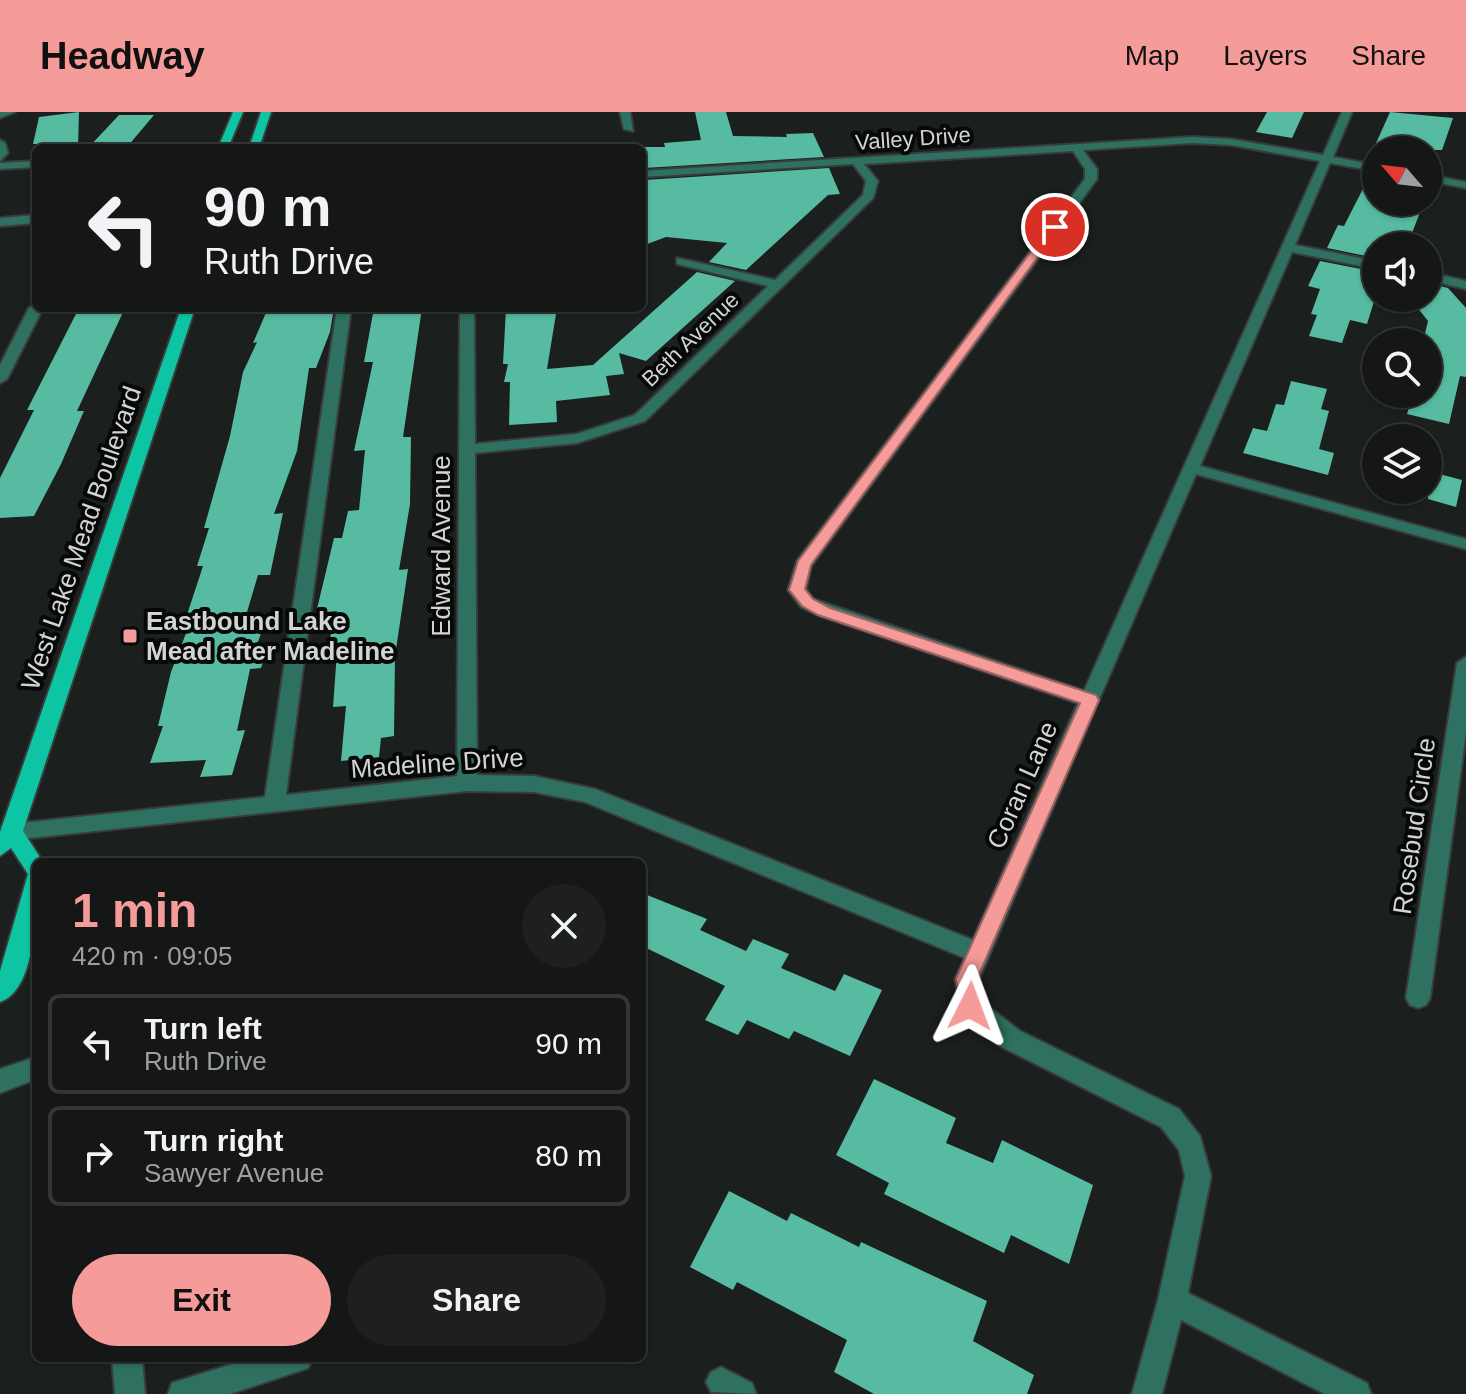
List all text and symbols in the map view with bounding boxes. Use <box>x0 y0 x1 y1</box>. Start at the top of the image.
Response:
text: Headway <box>40 35 205 77</box>
text: Map <box>1125 40 1179 71</box>
text: Layers <box>1223 40 1307 71</box>
text: Share <box>1351 40 1426 71</box>
street label: Valley Drive <box>854 122 972 155</box>
north arrow <box>1362 136 1442 216</box>
map controls <box>1362 136 1442 504</box>
text: 90 m <box>204 175 332 238</box>
icon: left <box>72 176 176 280</box>
pin <box>1021 193 1089 261</box>
icon: arrive <box>1033 205 1077 249</box>
button: sound <box>1362 232 1442 312</box>
text: Ruth Drive <box>204 241 374 282</box>
street label: Beth Avenue <box>637 287 744 392</box>
button: search <box>1362 328 1442 408</box>
street label: West Lake Mead Boulevard <box>15 382 147 694</box>
button: layers <box>1362 424 1442 504</box>
street label: Edward Avenue <box>426 455 456 637</box>
place label: Eastbound Lake Mead after Madeline <box>146 606 395 666</box>
marker: Eastbound Lake Mead after Madeline <box>121 627 139 645</box>
street label: Coran Lane <box>981 717 1063 853</box>
street label: Rosebud Circle <box>1387 736 1441 916</box>
street label: Madeline Drive <box>349 742 525 784</box>
text: 1 min <box>72 884 197 937</box>
button: close <box>522 884 606 968</box>
text: 420 m · 09:05 <box>72 941 232 971</box>
position arrow <box>928 964 1012 1048</box>
text: Turn left <box>144 1012 262 1045</box>
icon: left <box>76 1022 120 1066</box>
text: 90 m <box>535 1027 602 1060</box>
text: Ruth Drive <box>144 1046 267 1076</box>
text: Turn right <box>144 1124 283 1157</box>
icon: right <box>76 1134 120 1178</box>
text: 80 m <box>535 1139 602 1172</box>
text: Sawyer Avenue <box>144 1158 324 1188</box>
button: Exit <box>72 1254 331 1346</box>
button: Share <box>347 1254 606 1346</box>

